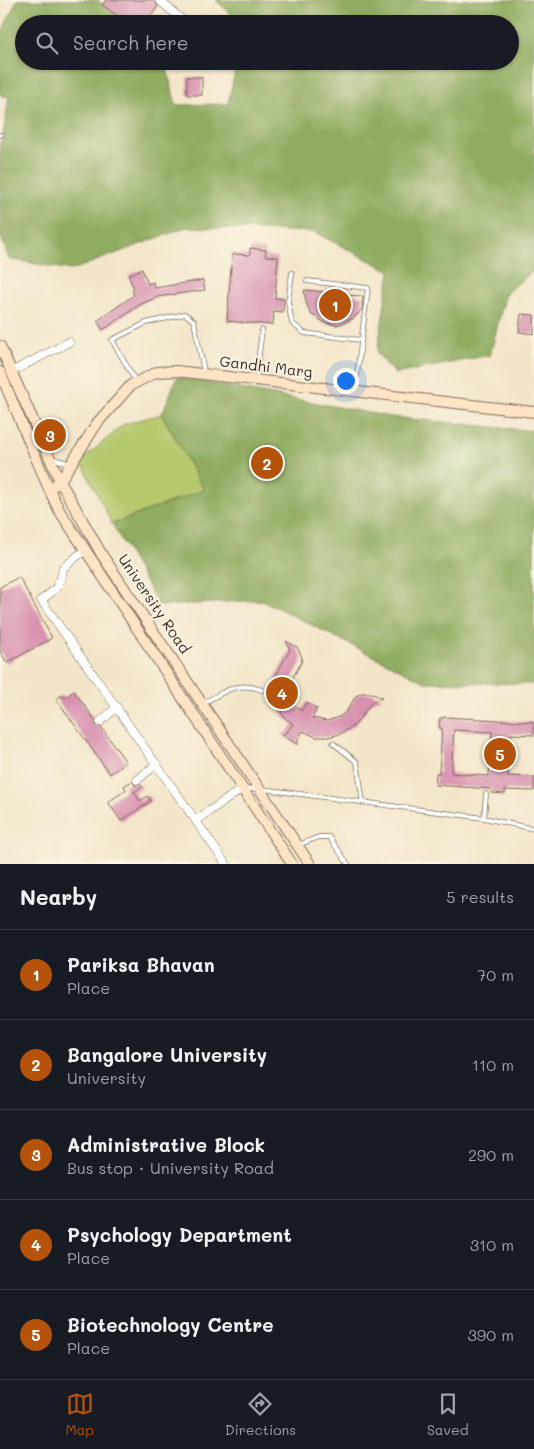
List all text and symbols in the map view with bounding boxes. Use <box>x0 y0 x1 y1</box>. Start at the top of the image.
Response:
search box <box>15 15 519 70</box>
icon: search <box>33 29 61 57</box>
text: Search here <box>73 30 189 55</box>
pin: 1 <box>319 286 351 324</box>
street label: Gandhi Marg <box>218 350 314 382</box>
your location <box>333 368 359 394</box>
pin: 3 <box>34 416 66 454</box>
pin: 2 <box>251 444 283 482</box>
street label: University Road <box>114 550 196 657</box>
pin: 4 <box>266 674 298 712</box>
pin: 5 <box>484 735 516 773</box>
text: Nearby <box>20 883 97 910</box>
text: 5 results <box>446 886 514 907</box>
text: Pariksa Bhavan <box>67 952 215 977</box>
text: 1 <box>32 964 40 985</box>
text: 70 m <box>477 964 514 985</box>
text: Place <box>67 977 110 998</box>
text: Bangalore University <box>67 1042 267 1067</box>
text: 2 <box>32 1054 40 1075</box>
text: 110 m <box>472 1054 514 1075</box>
text: University <box>67 1067 146 1088</box>
text: Administrative Block <box>67 1132 265 1157</box>
text: 3 <box>31 1144 41 1165</box>
text: 290 m <box>468 1144 514 1165</box>
text: Bus stop · University Road <box>67 1157 274 1178</box>
text: Psychology Department <box>67 1222 292 1247</box>
text: 4 <box>31 1234 41 1255</box>
text: 310 m <box>470 1234 514 1255</box>
text: Place <box>67 1247 110 1268</box>
text: Biotechnology Centre <box>67 1312 273 1337</box>
text: 5 <box>31 1324 41 1345</box>
text: 390 m <box>467 1324 514 1345</box>
text: Place <box>67 1337 110 1358</box>
tab: Map <box>65 1390 94 1439</box>
tab: Directions <box>225 1390 296 1439</box>
tab: Saved <box>427 1390 469 1439</box>

